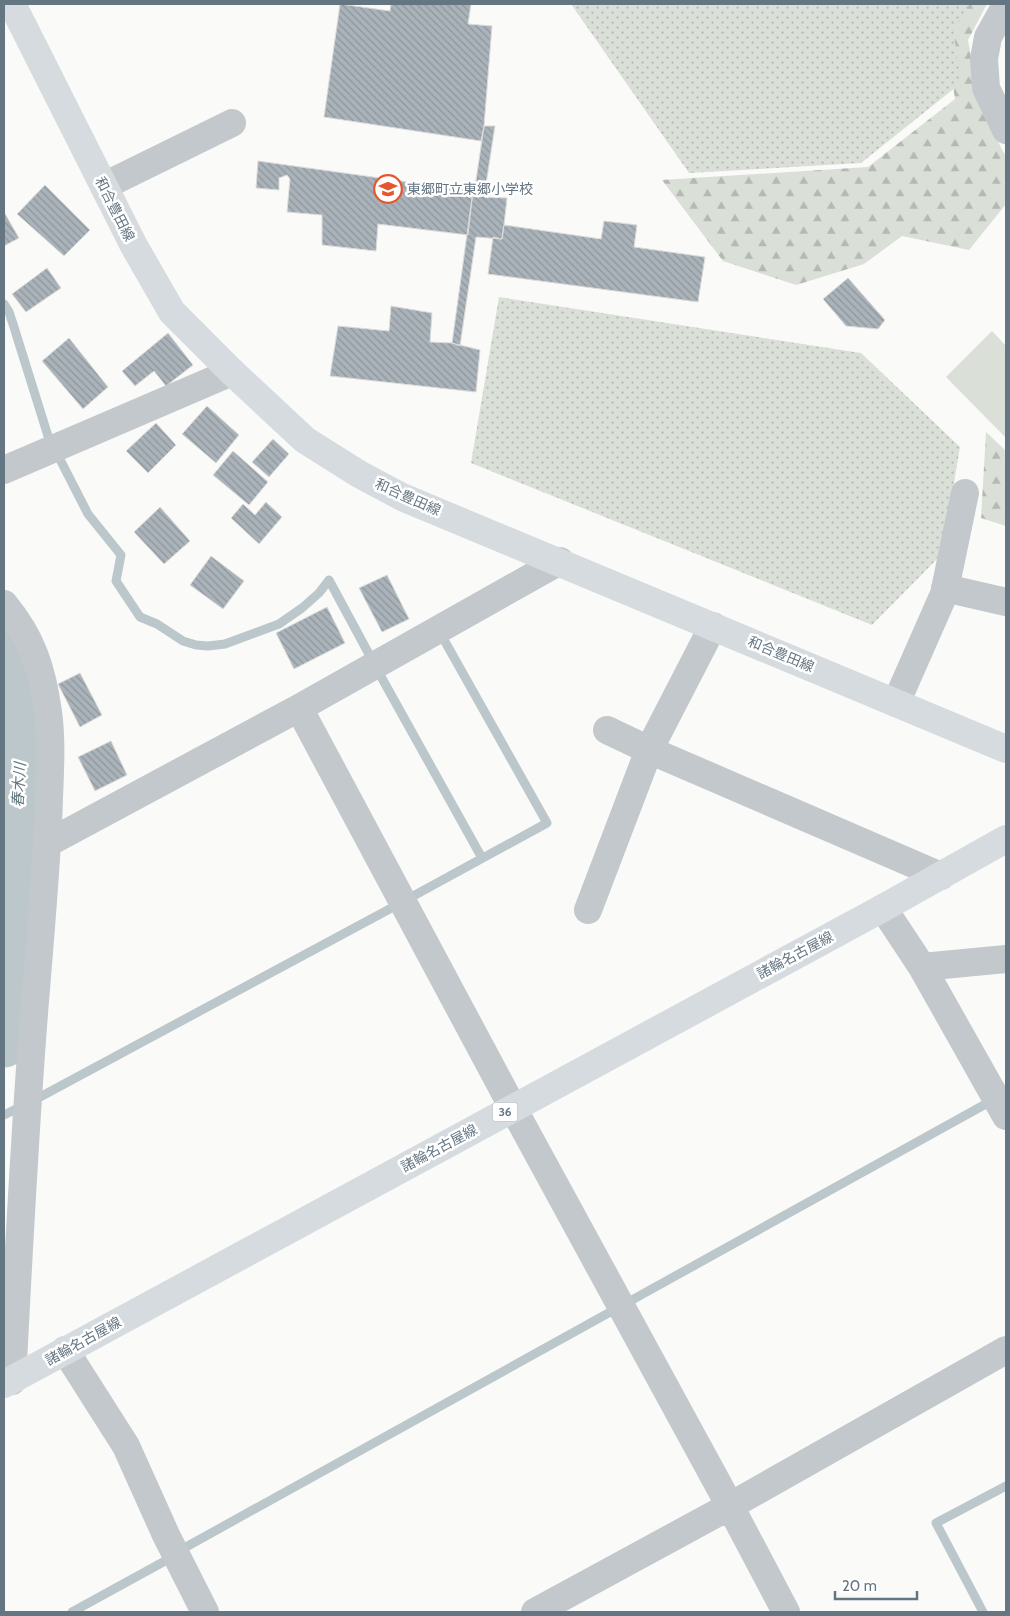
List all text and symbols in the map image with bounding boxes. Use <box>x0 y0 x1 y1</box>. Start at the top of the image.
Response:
street label: 和合豊田線 <box>91 174 139 244</box>
school or university icon: 東郷町立東郷小学校 <box>373 174 403 204</box>
place label: 東郷町立東郷小学校 <box>407 180 533 198</box>
street label: 和合豊田線 <box>372 475 444 519</box>
street label: 和合豊田線 <box>745 632 817 676</box>
water label: 春木川 <box>9 760 29 808</box>
street label: 諸輪名古屋線 <box>754 927 836 983</box>
road number: 36 <box>492 1102 518 1122</box>
street label: 諸輪名古屋線 <box>398 1120 480 1176</box>
street label: 諸輪名古屋線 <box>42 1313 124 1369</box>
scale bar <box>835 1568 918 1600</box>
text: 20 m <box>842 1577 877 1595</box>

